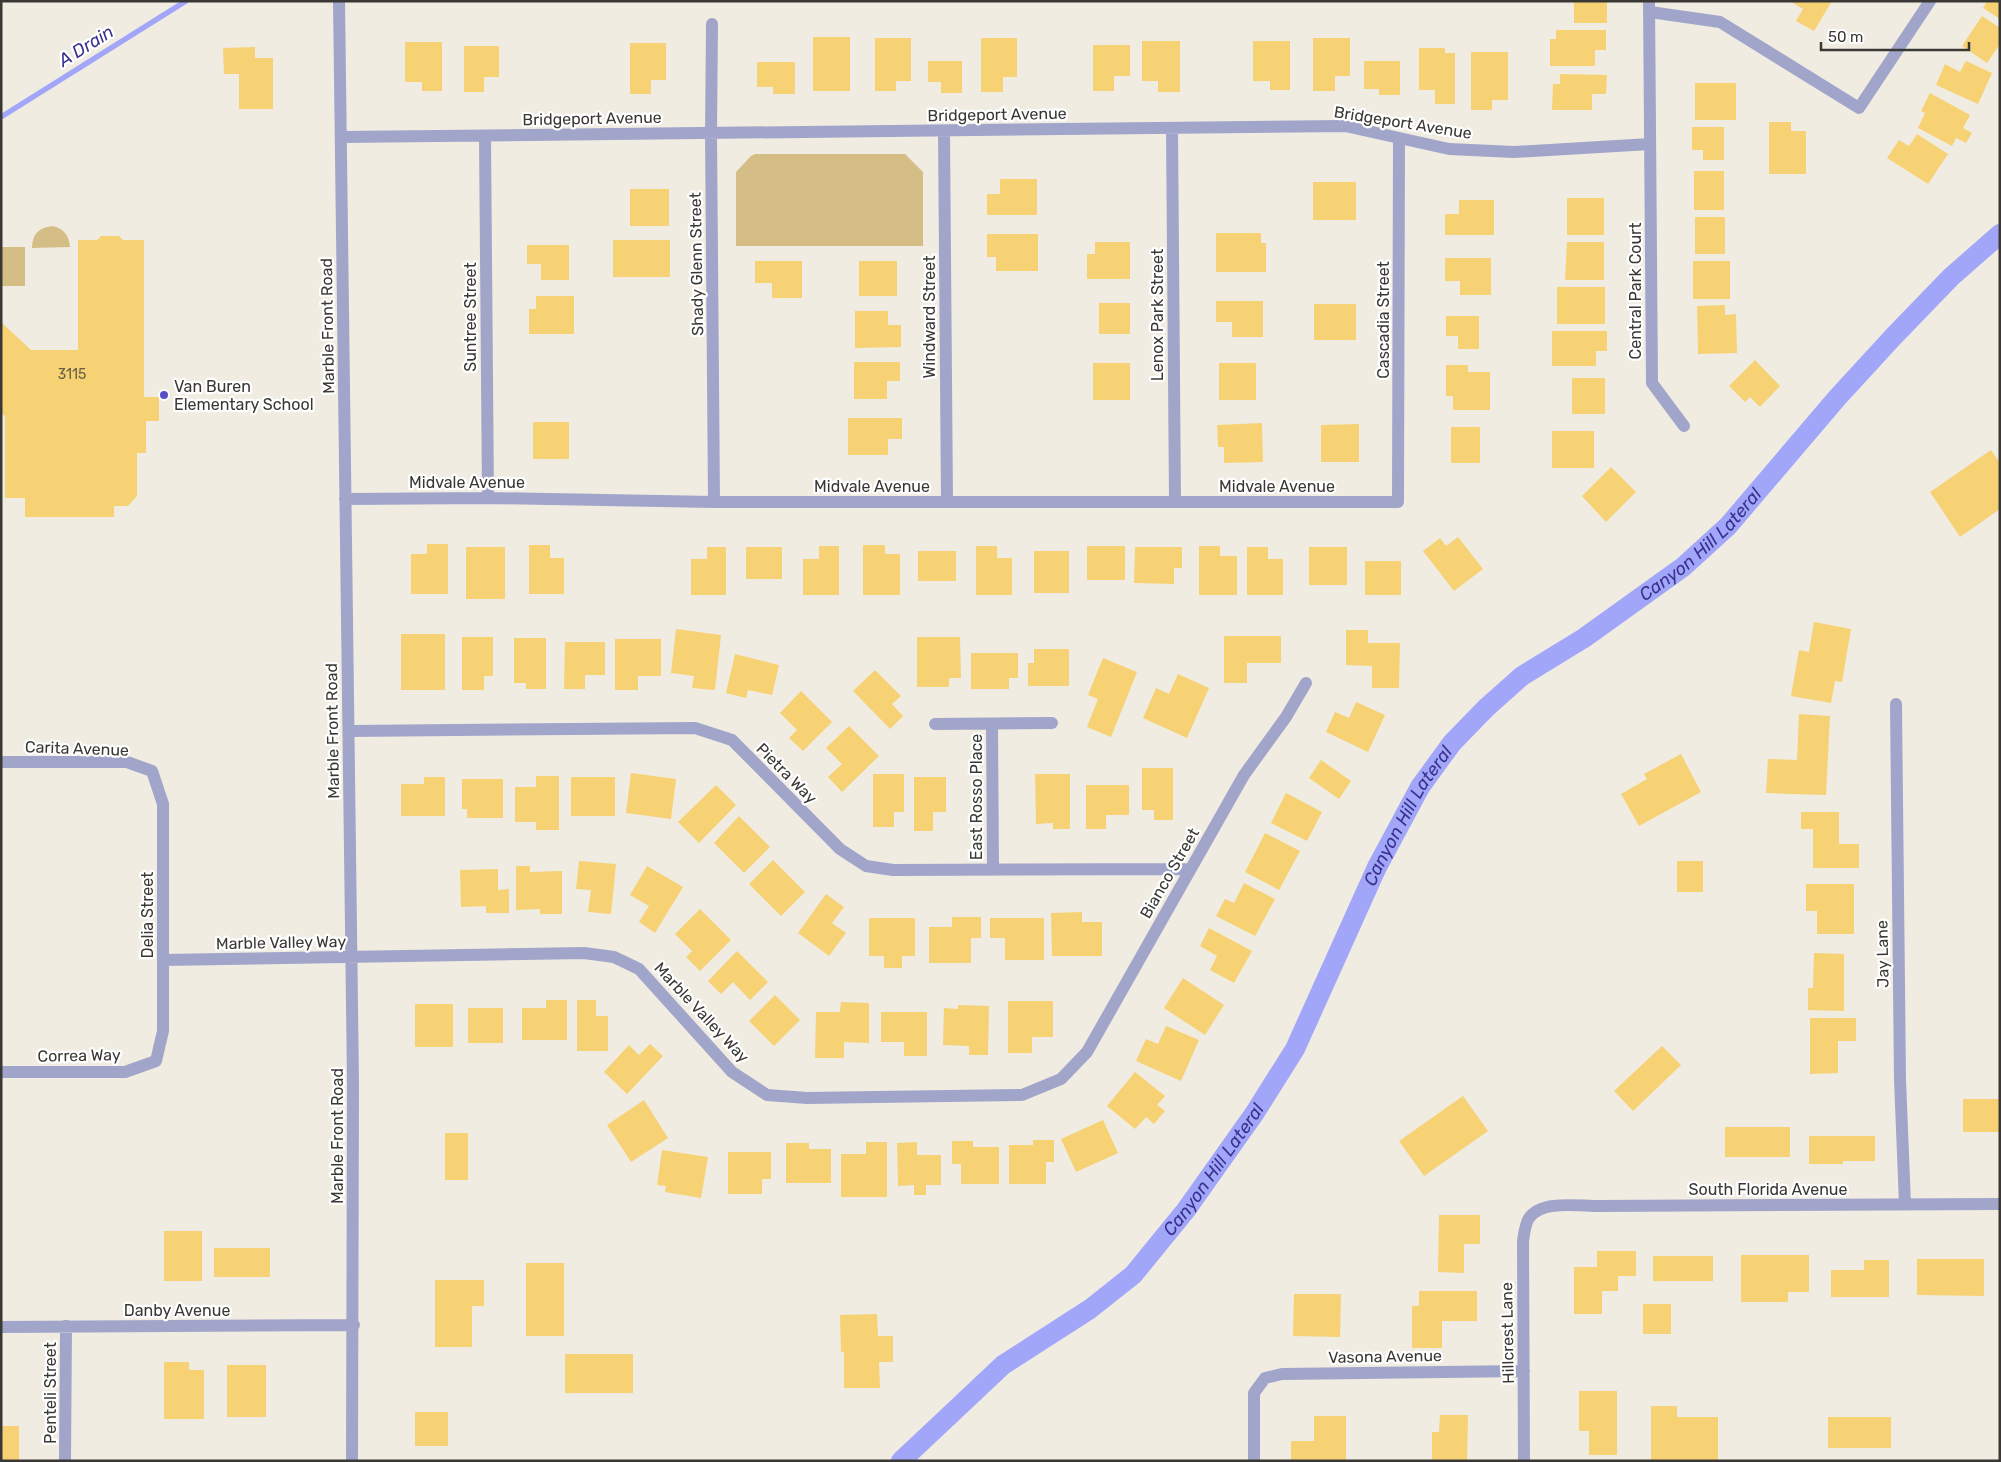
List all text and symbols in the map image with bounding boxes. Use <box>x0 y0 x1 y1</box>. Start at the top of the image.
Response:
water label: A Drain <box>53 20 118 72</box>
scale bar <box>1821 20 1968 52</box>
text: 50 m <box>1828 28 1863 46</box>
street label: Bridgeport Avenue <box>1333 102 1473 143</box>
street label: Bridgeport Avenue <box>927 104 1067 125</box>
street label: Bridgeport Avenue <box>522 108 662 129</box>
street label: Shady Glenn Street <box>686 192 707 336</box>
street label: Central Park Court <box>1626 223 1645 359</box>
street label: Lenox Park Street <box>1148 249 1167 381</box>
street label: Windward Street <box>920 256 939 378</box>
street label: Marble Front Road <box>317 258 338 394</box>
street label: Cascadia Street <box>1374 261 1393 379</box>
street label: Suntree Street <box>461 262 480 372</box>
house number: 3115 <box>58 366 86 383</box>
place label: Van Buren Elementary School <box>174 377 314 414</box>
marker: Van Buren Elementary School <box>158 389 170 401</box>
street label: Midvale Avenue <box>409 473 525 492</box>
street label: Midvale Avenue <box>814 477 930 496</box>
street label: Midvale Avenue <box>1219 477 1335 496</box>
water label: Canyon Hill Lateral <box>1635 483 1767 606</box>
street label: Marble Front Road <box>322 663 343 799</box>
street label: East Rosso Place <box>967 734 986 860</box>
street label: Carita Avenue <box>25 737 129 760</box>
street label: Pietra Way <box>752 739 821 808</box>
water label: Canyon Hill Lateral <box>1359 741 1458 889</box>
street label: Bianco Street <box>1136 825 1203 922</box>
street label: Delia Street <box>138 872 157 958</box>
street label: Jay Lane <box>1872 920 1893 988</box>
street label: Marble Valley Way <box>216 932 346 953</box>
street label: Marble Valley Way <box>650 958 753 1067</box>
street label: Correa Way <box>37 1045 121 1066</box>
street label: Marble Front Road <box>328 1068 347 1204</box>
water label: Canyon Hill Lateral <box>1158 1099 1269 1241</box>
street label: South Florida Avenue <box>1689 1180 1848 1199</box>
street label: Hillcrest Lane <box>1497 1282 1518 1384</box>
street label: Danby Avenue <box>124 1301 230 1320</box>
street label: Penteli Street <box>41 1342 60 1444</box>
street label: Vasona Avenue <box>1328 1346 1442 1367</box>

